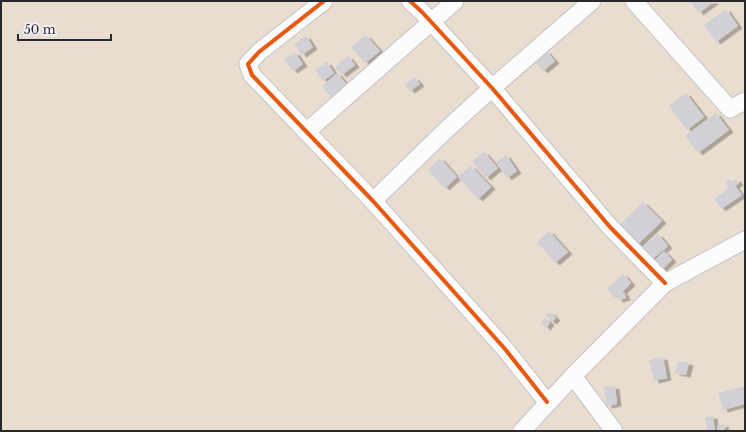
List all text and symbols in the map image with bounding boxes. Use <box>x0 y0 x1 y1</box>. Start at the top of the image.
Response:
scale bar <box>18 16 111 42</box>
text: 50 m <box>24 22 56 37</box>

